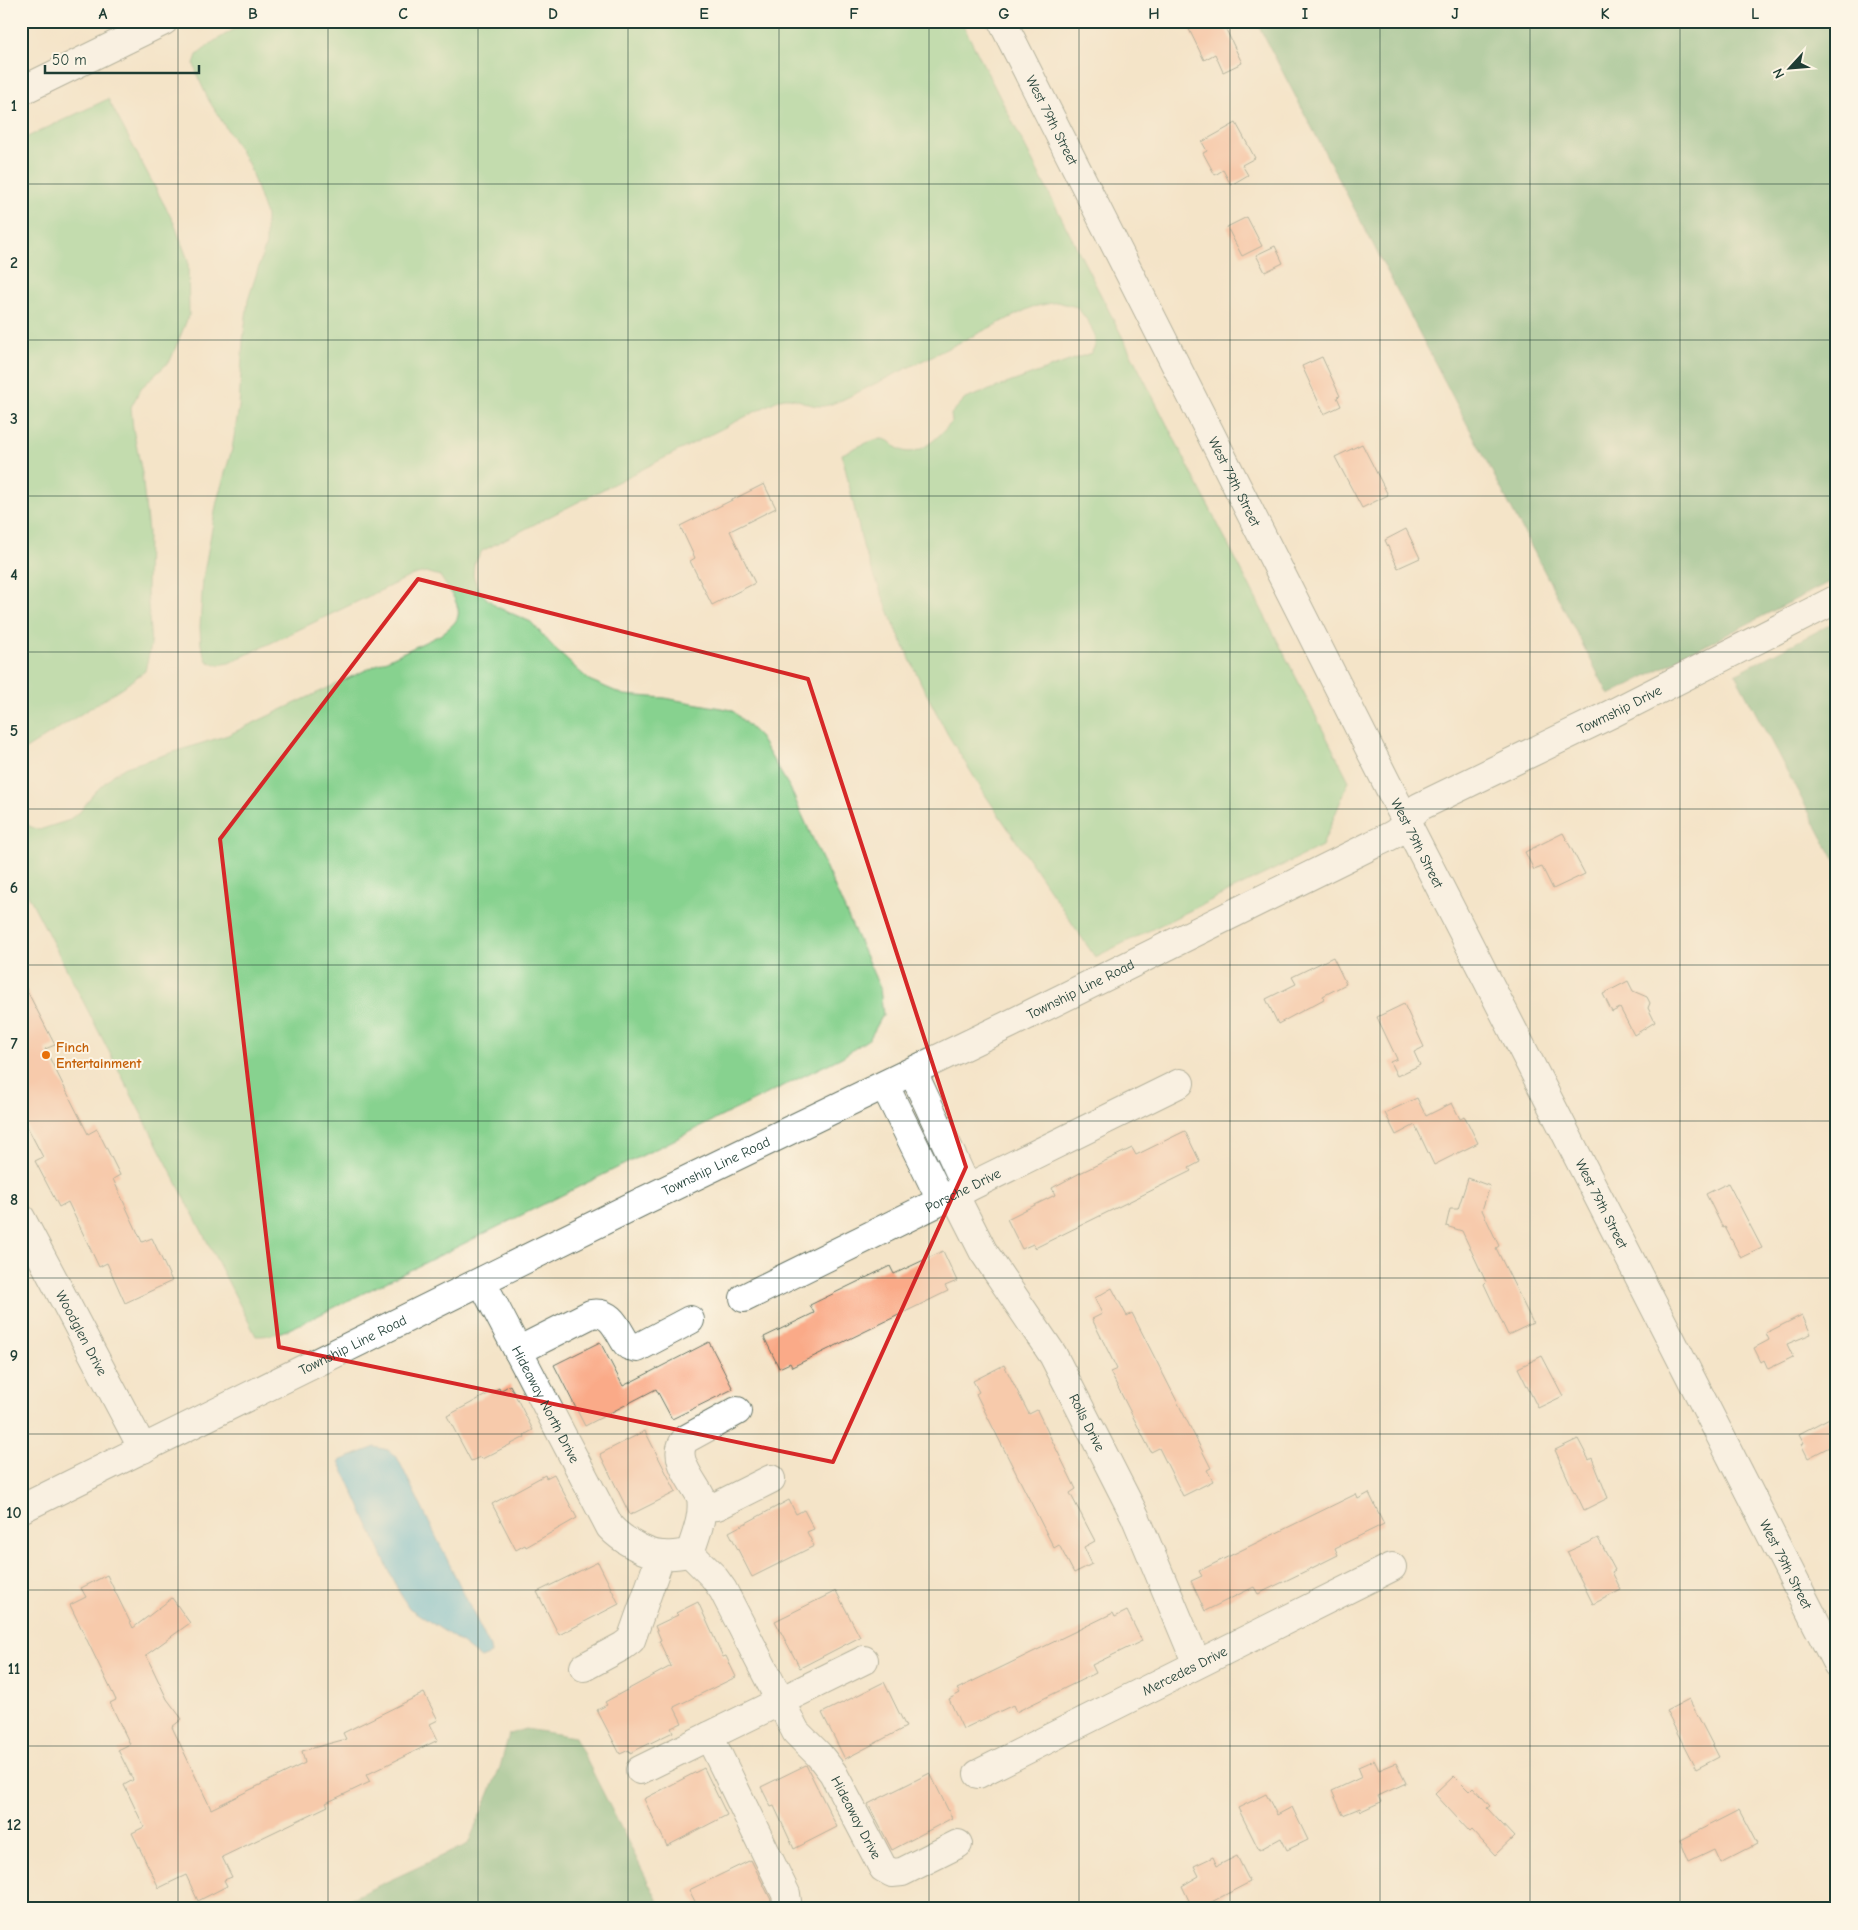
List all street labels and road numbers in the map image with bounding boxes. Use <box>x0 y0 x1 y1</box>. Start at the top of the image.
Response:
street label: West 79th Street <box>1022 72 1082 169</box>
street label: West 79th Street <box>1205 434 1265 530</box>
street label: Towmship Drive <box>1574 681 1664 738</box>
street label: West 79th Street <box>1387 796 1448 891</box>
street label: Township Line Road <box>1024 955 1137 1023</box>
street label: Township Line Road <box>659 1133 773 1199</box>
street label: West 79th Street <box>1572 1156 1632 1252</box>
street label: Porsche Drive <box>922 1164 1003 1216</box>
street label: Woodglen Drive <box>52 1287 111 1378</box>
street label: Township Line Road <box>296 1311 409 1379</box>
street label: Hideaway North Drive <box>508 1343 584 1466</box>
street label: Rolls Drive <box>1066 1391 1109 1454</box>
street label: West 79th Street <box>1756 1517 1816 1613</box>
street label: Mercedes Drive <box>1139 1642 1230 1699</box>
street label: Hideaway Drive <box>828 1773 885 1862</box>

